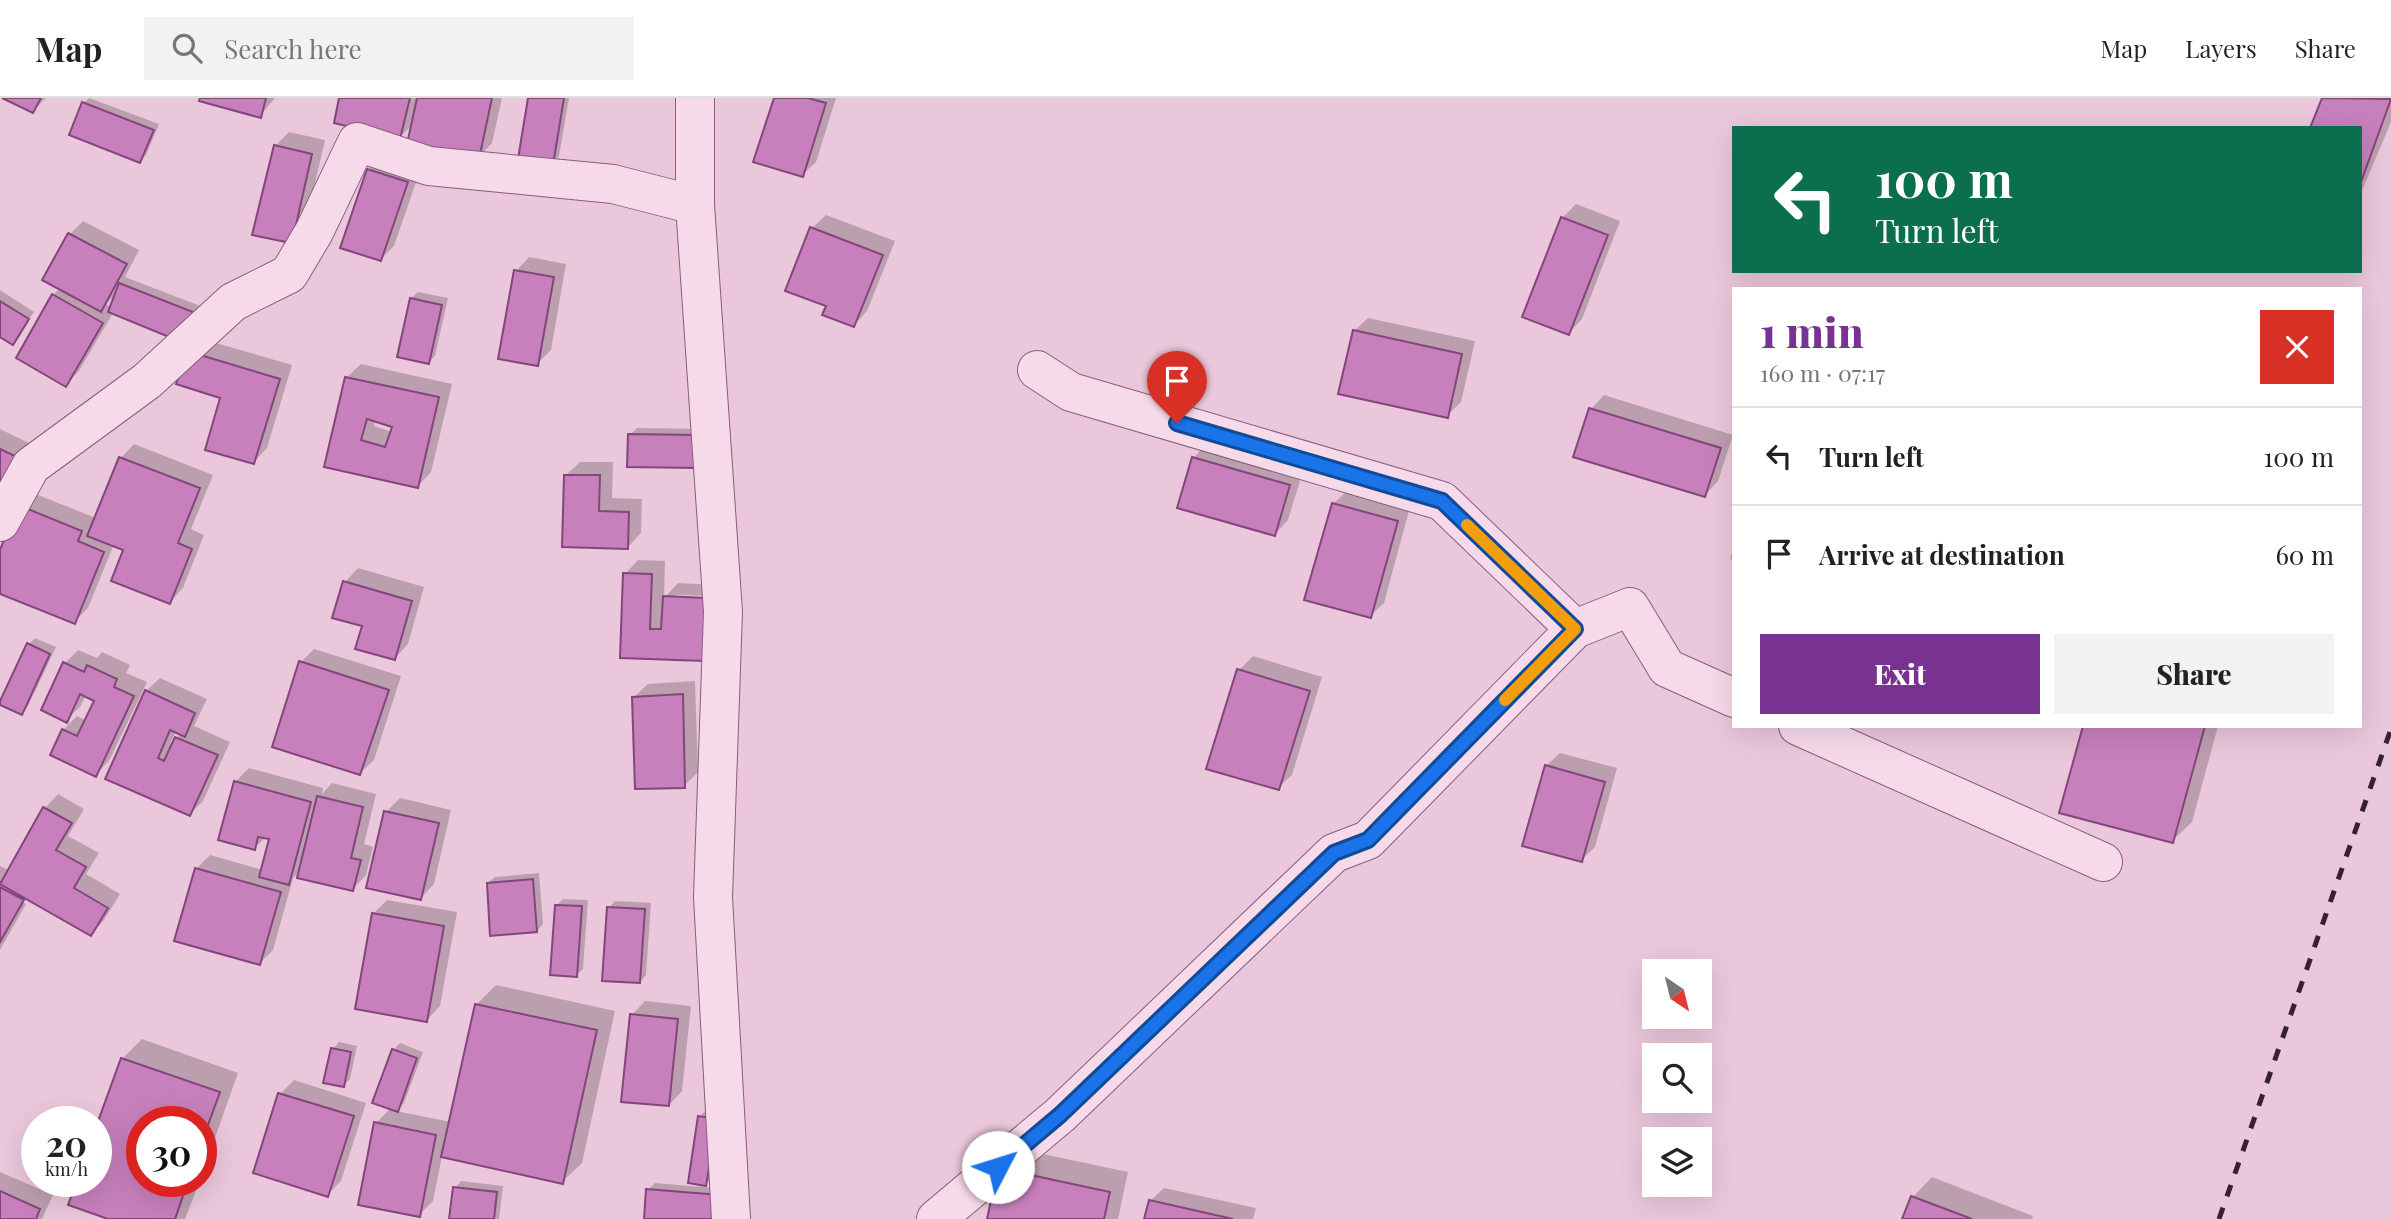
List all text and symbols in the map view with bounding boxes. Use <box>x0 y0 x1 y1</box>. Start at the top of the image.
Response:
search box <box>144 17 634 80</box>
text: Map <box>35 26 102 70</box>
icon: search <box>168 29 206 67</box>
text: Search here <box>224 31 362 66</box>
text: Map <box>2101 32 2147 64</box>
text: Layers <box>2185 32 2257 64</box>
text: Share <box>2295 32 2356 64</box>
text: 100 m <box>1875 145 2013 210</box>
icon: left <box>1760 154 1851 245</box>
text: Turn left <box>1875 208 1999 251</box>
text: 1 min <box>1760 303 1864 359</box>
button: close <box>2260 310 2334 384</box>
pin <box>1147 351 1207 423</box>
text: 160 m · 07:17 <box>1760 357 1885 388</box>
icon: arrive <box>1158 362 1196 400</box>
icon: left <box>1760 437 1798 475</box>
text: Turn left <box>1819 439 1924 474</box>
text: 100 m <box>2264 439 2334 474</box>
icon: arrive <box>1760 535 1798 573</box>
text: Arrive at destination <box>1819 537 2065 572</box>
text: 60 m <box>2275 537 2334 572</box>
button: Exit <box>1760 634 2040 714</box>
button: Share <box>2054 634 2334 714</box>
north arrow <box>1642 959 1712 1029</box>
map controls <box>1642 959 1712 1197</box>
button: search <box>1642 1043 1712 1113</box>
speed limit sign: 30 <box>126 1106 217 1197</box>
text: 20 <box>46 1119 87 1166</box>
button: layers <box>1642 1127 1712 1197</box>
position arrow <box>961 1130 1035 1204</box>
text: km/h <box>45 1157 88 1181</box>

